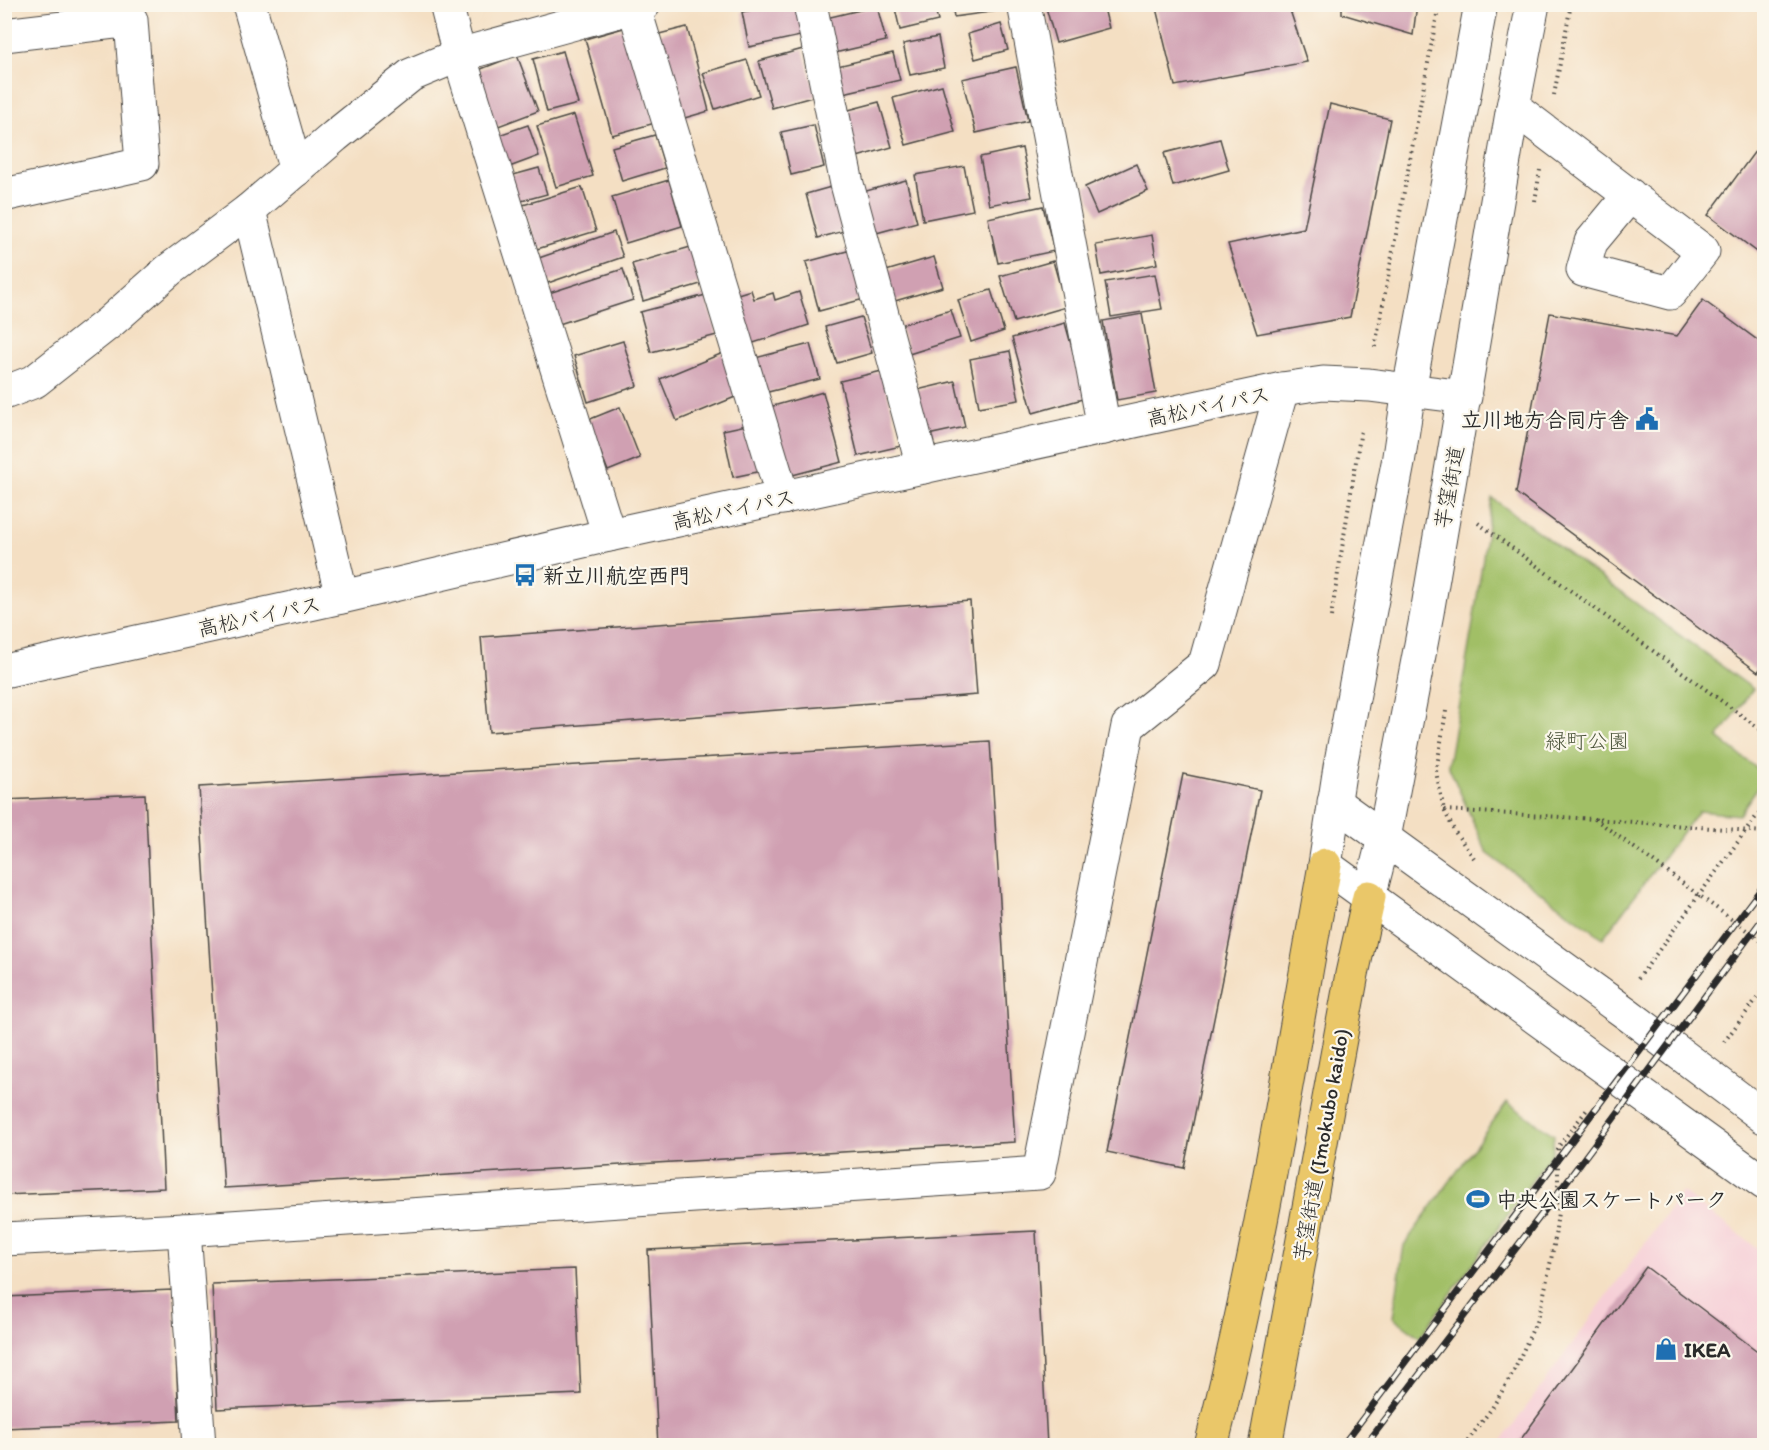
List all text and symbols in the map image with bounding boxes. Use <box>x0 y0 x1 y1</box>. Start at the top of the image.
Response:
street label: 高松バイパス <box>1144 381 1272 431</box>
public building icon: 立川地方合同庁舎 <box>1634 406 1660 432</box>
place label: 立川地方合同庁舎 <box>1461 407 1629 432</box>
street label: 芋窪街道 <box>1429 443 1469 531</box>
street label: 高松バイパス <box>669 484 797 534</box>
bus stop icon: 新立川航空西門 <box>512 562 538 588</box>
place label: 新立川航空西門 <box>543 563 690 588</box>
street label: 高松バイパス <box>195 591 323 641</box>
park label: 緑町公園 <box>1545 728 1629 753</box>
street label: 芋窪街道 (Imokubo kaido) <box>1288 1027 1354 1263</box>
sports icon: 中央公園スケートパーク <box>1465 1186 1491 1212</box>
place label: 中央公園スケートパーク <box>1496 1187 1727 1212</box>
shop icon: IKEA <box>1653 1336 1679 1362</box>
place label: IKEA <box>1684 1337 1731 1362</box>

